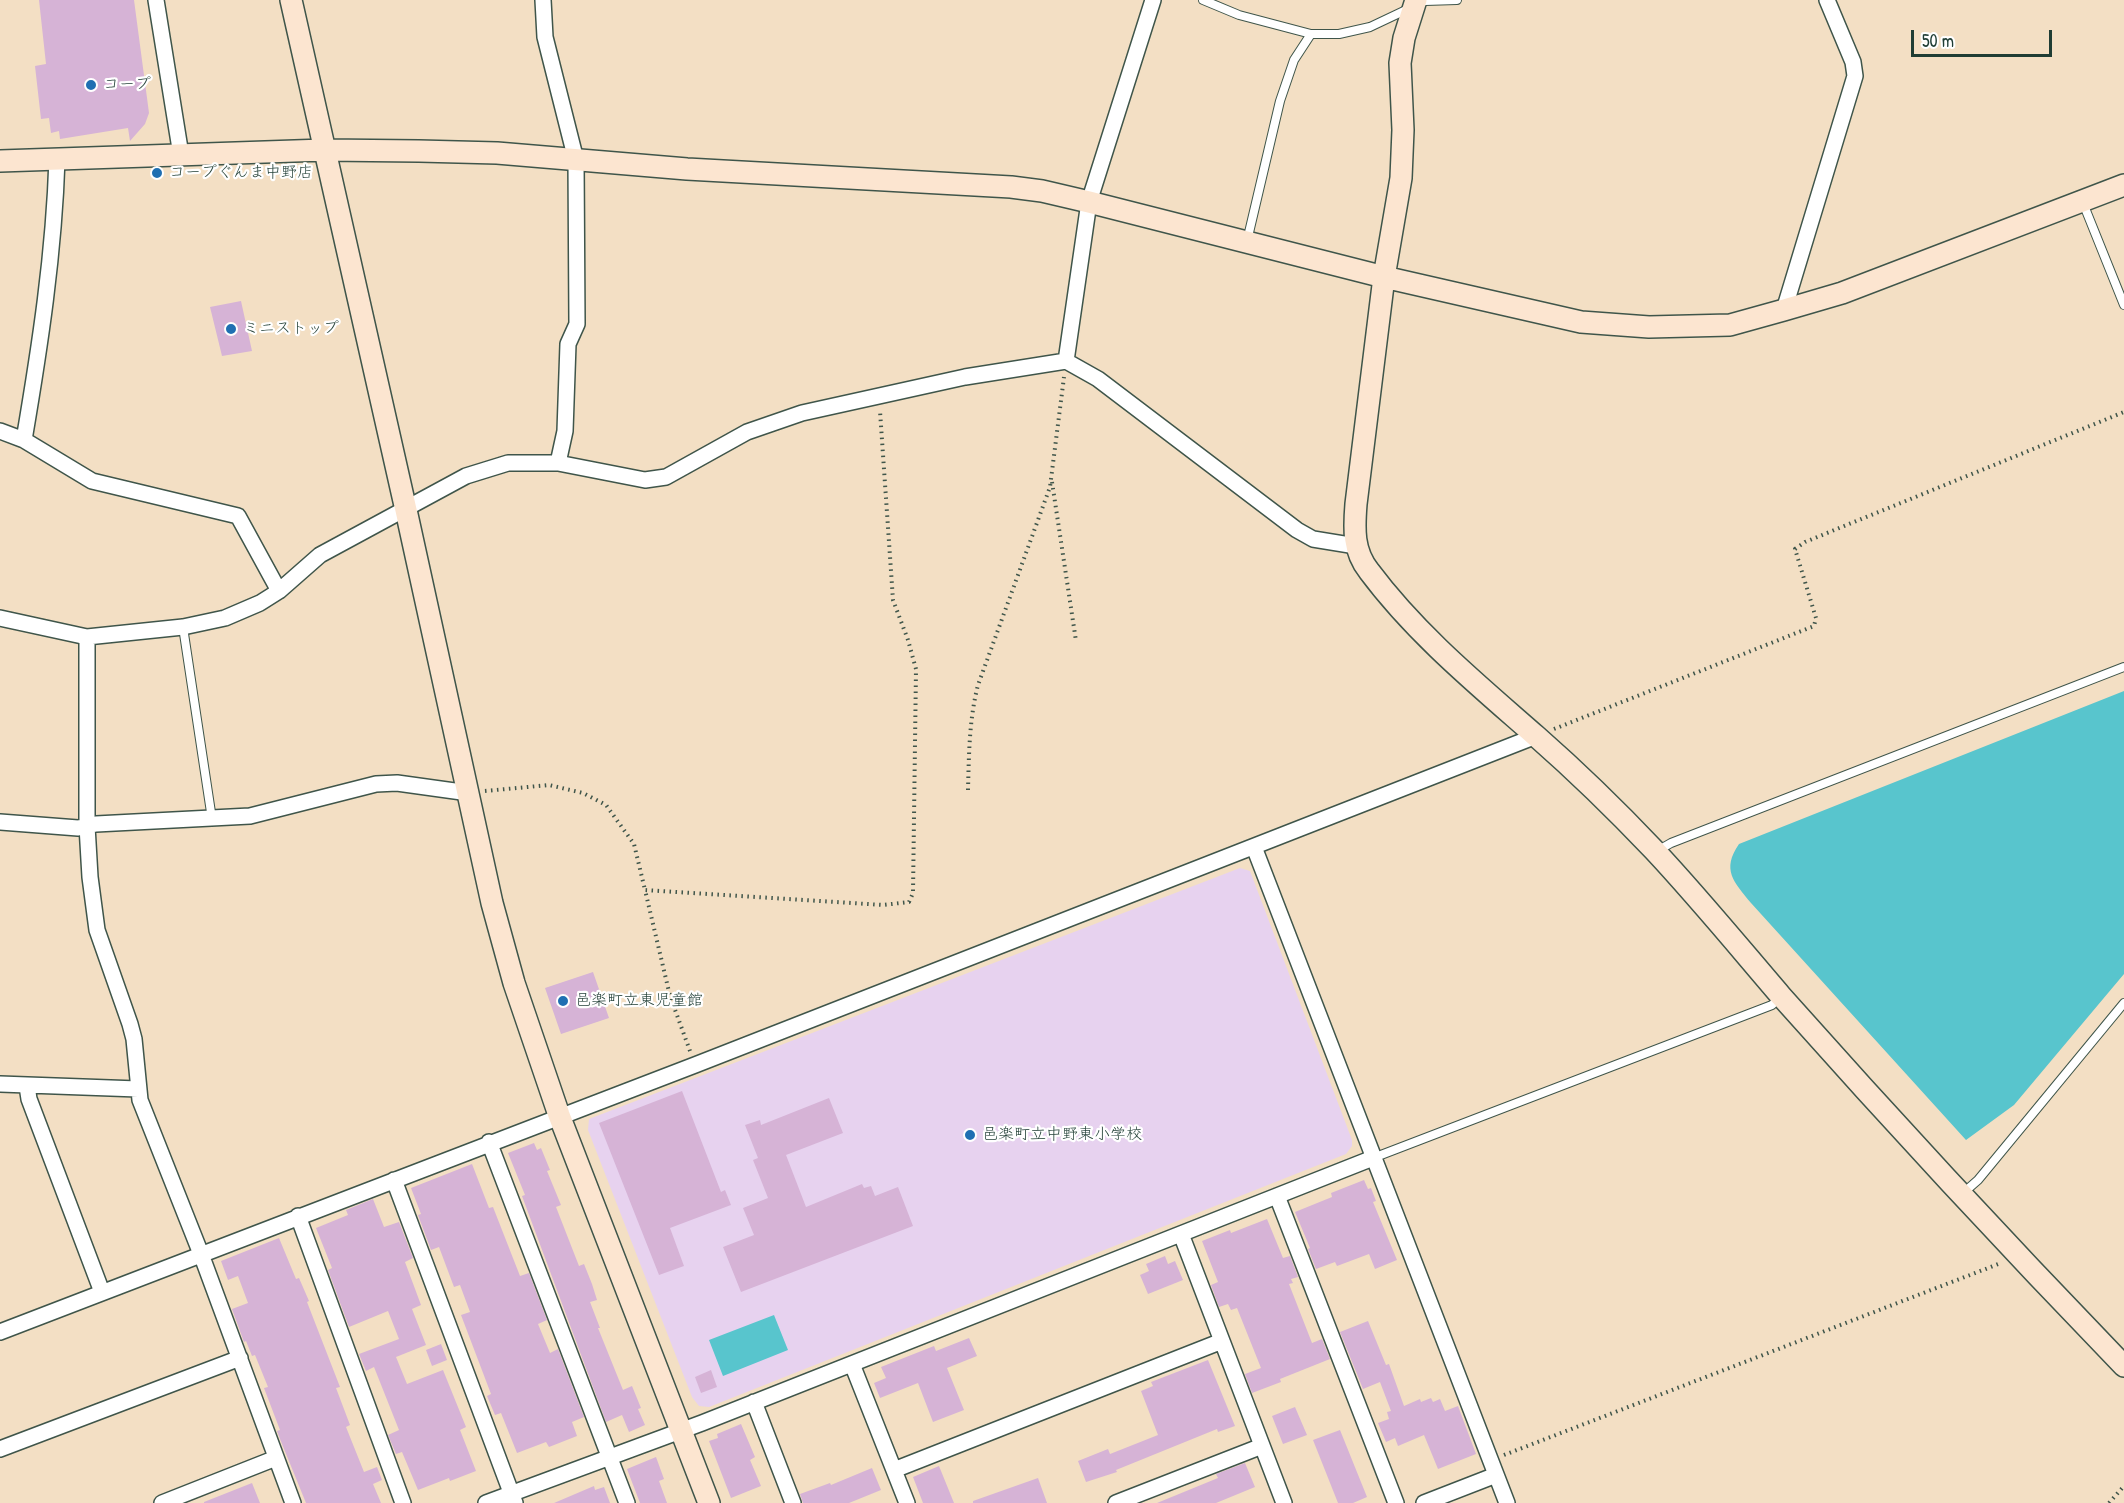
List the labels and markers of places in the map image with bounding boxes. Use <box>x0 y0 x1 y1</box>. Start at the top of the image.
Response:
place label: コープ <box>103 75 151 95</box>
marker: コープ <box>84 78 98 92</box>
place label: コープぐんま中野店 <box>169 163 313 183</box>
marker: コープぐんま中野店 <box>150 166 164 180</box>
place label: ミニストップ <box>243 319 339 339</box>
marker: ミニストップ <box>224 322 238 336</box>
place label: 邑楽町立東児童館 <box>575 991 703 1011</box>
marker: 邑楽町立東児童館 <box>556 994 570 1008</box>
place label: 邑楽町立中野東小学校 <box>982 1125 1142 1145</box>
marker: 邑楽町立中野東小学校 <box>963 1128 977 1142</box>

